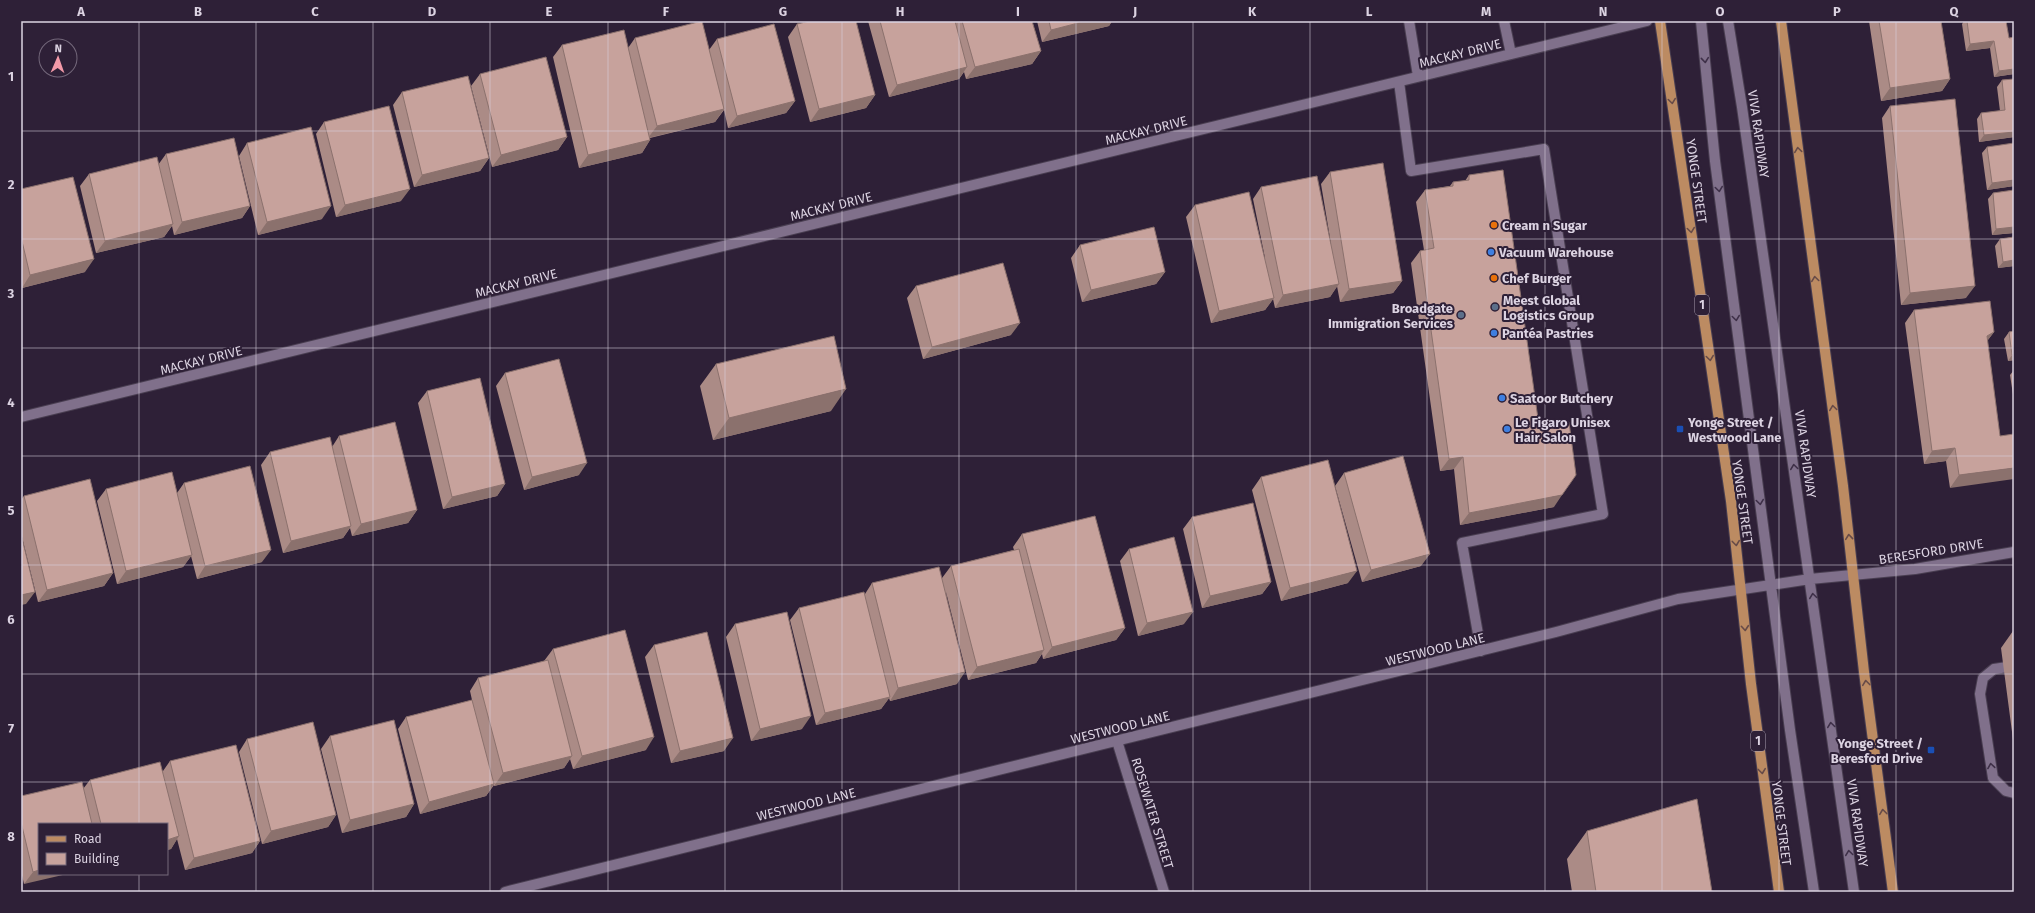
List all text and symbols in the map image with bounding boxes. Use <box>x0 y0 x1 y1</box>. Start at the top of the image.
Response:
text: A <box>76 4 85 19</box>
text: B <box>194 4 202 19</box>
text: C <box>311 4 319 19</box>
text: D <box>428 4 437 19</box>
text: E <box>546 4 553 19</box>
text: F <box>663 4 670 19</box>
text: G <box>779 4 787 19</box>
text: H <box>896 4 904 19</box>
text: I <box>1016 4 1020 19</box>
text: J <box>1132 4 1137 19</box>
text: K <box>1248 4 1257 19</box>
text: L <box>1366 4 1373 19</box>
text: M <box>1481 4 1491 19</box>
text: N <box>1599 4 1607 19</box>
text: O <box>1716 4 1725 19</box>
text: P <box>1833 4 1841 19</box>
text: Q <box>1950 4 1960 19</box>
street label: MACKAY DRIVE <box>1418 36 1503 71</box>
north arrow <box>38 38 78 78</box>
text: N <box>54 42 62 55</box>
one-way arrow <box>1700 57 1709 63</box>
text: 1 <box>8 69 14 84</box>
street label: VIVA RAPIDWAY <box>1745 89 1772 180</box>
one-way arrow <box>1667 98 1676 104</box>
street label: MACKAY DRIVE <box>1104 113 1189 148</box>
street label: YONGE STREET <box>1683 138 1710 225</box>
one-way arrow <box>1794 147 1803 153</box>
text: 2 <box>8 177 15 192</box>
one-way arrow <box>1714 186 1723 192</box>
street label: MACKAY DRIVE <box>789 189 874 224</box>
place label: Cream n Sugar <box>1502 218 1588 233</box>
marker: Cream n Sugar <box>1489 220 1499 230</box>
one-way arrow <box>1686 227 1695 233</box>
place label: Vacuum Warehouse <box>1498 245 1614 260</box>
marker: Vacuum Warehouse <box>1486 247 1496 257</box>
street label: MACKAY DRIVE <box>474 266 559 301</box>
place label: Chef Burger <box>1502 271 1572 286</box>
marker: Chef Burger <box>1489 273 1499 283</box>
one-way arrow <box>1811 276 1820 282</box>
text: 3 <box>7 286 15 301</box>
place label: Meest Global Logistics Group <box>1503 293 1595 323</box>
road number: 1 <box>1695 295 1709 315</box>
place label: Broadgate Immigration Services <box>1328 301 1454 331</box>
marker: Meest Global Logistics Group <box>1490 302 1500 312</box>
marker: Broadgate Immigration Services <box>1456 310 1466 320</box>
one-way arrow <box>1731 315 1740 321</box>
place label: Pantéa Pastries <box>1502 326 1594 341</box>
marker: Pantéa Pastries <box>1489 328 1499 338</box>
street label: MACKAY DRIVE <box>159 343 244 378</box>
one-way arrow <box>1705 355 1714 361</box>
place label: Saatoor Butchery <box>1510 391 1613 406</box>
marker: Saatoor Butchery <box>1497 393 1507 403</box>
text: 4 <box>7 395 15 410</box>
one-way arrow <box>1829 405 1838 411</box>
street label: VIVA RAPIDWAY <box>1792 409 1819 500</box>
place label: Le Figaro Unisex Hair Salon <box>1515 415 1611 445</box>
place label: Yonge Street / Westwood Lane <box>1687 415 1782 445</box>
marker: Le Figaro Unisex Hair Salon <box>1502 424 1512 434</box>
marker: Yonge Street / Westwood Lane <box>1675 424 1685 434</box>
street label: YONGE STREET <box>1729 459 1756 546</box>
one-way arrow <box>1790 464 1799 470</box>
one-way arrow <box>1755 499 1764 505</box>
text: 5 <box>8 503 15 518</box>
one-way arrow <box>1844 534 1853 540</box>
street label: BERESFORD DRIVE <box>1878 536 1985 567</box>
one-way arrow <box>1731 539 1740 546</box>
one-way arrow <box>1809 593 1818 599</box>
text: 6 <box>7 612 15 627</box>
one-way arrow <box>1741 625 1750 631</box>
street label: WESTWOOD LANE <box>1384 630 1486 669</box>
one-way arrow <box>1862 680 1871 686</box>
street label: WESTWOOD LANE <box>1069 708 1171 747</box>
text: 7 <box>8 721 14 736</box>
one-way arrow <box>1827 721 1836 728</box>
road number: 1 <box>1751 731 1765 751</box>
place label: Yonge Street / Beresford Drive <box>1831 736 1923 766</box>
marker: Yonge Street / Beresford Drive <box>1926 745 1936 755</box>
street label: ROSEWATER STREET <box>1128 756 1177 871</box>
one-way arrow <box>1987 763 1996 769</box>
one-way arrow <box>1757 768 1766 774</box>
street label: VIVA RAPIDWAY <box>1844 778 1871 869</box>
street label: YONGE STREET <box>1769 780 1794 867</box>
street label: WESTWOOD LANE <box>755 785 857 824</box>
one-way arrow <box>1878 809 1887 815</box>
legend <box>38 823 168 875</box>
text: 8 <box>7 829 15 844</box>
text: Road <box>74 832 102 846</box>
one-way arrow <box>1845 850 1854 856</box>
text: Building <box>74 852 120 866</box>

